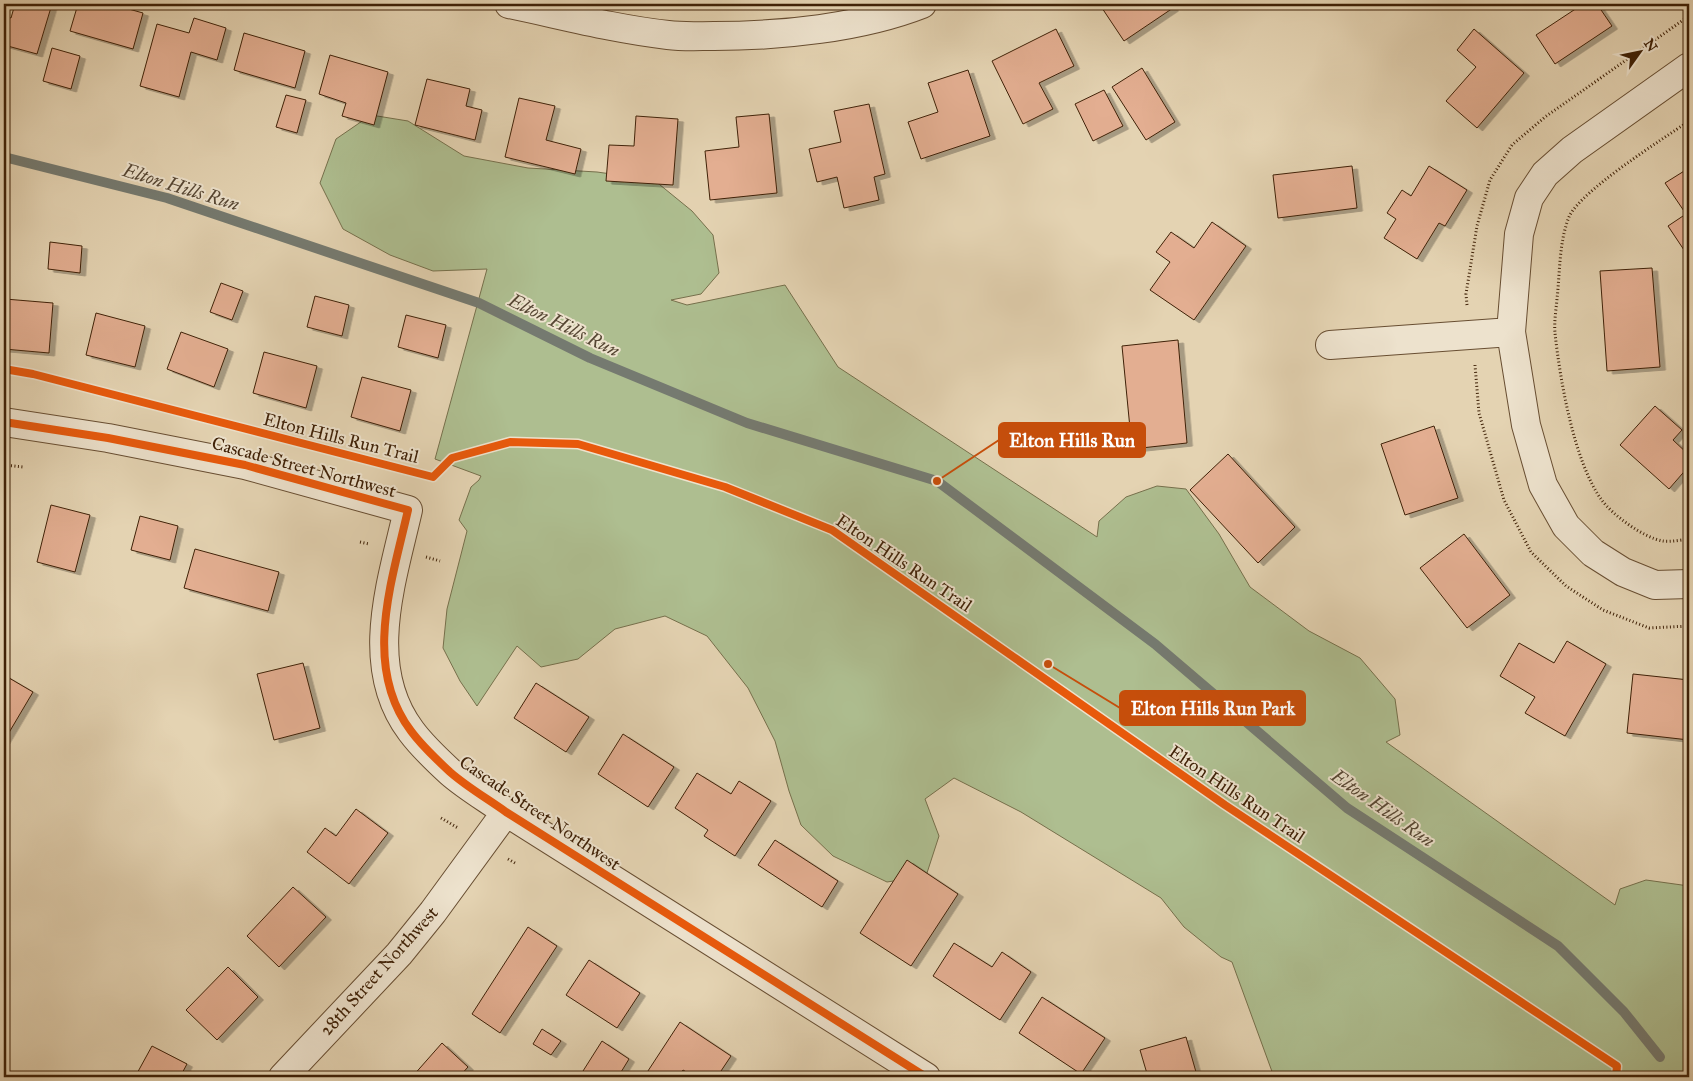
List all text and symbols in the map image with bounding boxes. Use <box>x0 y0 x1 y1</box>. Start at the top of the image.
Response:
north arrow <box>1616 28 1666 78</box>
text: N <box>1640 36 1661 55</box>
water label: Elton Hills Run <box>119 158 242 216</box>
water label: Elton Hills Run <box>504 288 623 362</box>
street label: Elton Hills Run Trail <box>261 408 421 468</box>
callout: Elton Hills Run <box>999 423 1145 457</box>
text: Elton Hills Run <box>1009 429 1136 452</box>
street label: Cascade Street Northwest <box>210 432 399 502</box>
street label: Elton Hills Run Trail <box>832 509 976 617</box>
callout: Elton Hills Run Park <box>1120 691 1305 725</box>
text: Elton Hills Run Park <box>1131 697 1296 720</box>
street label: Elton Hills Run Trail <box>1165 740 1309 848</box>
street label: Cascade Street Northwest <box>455 751 625 876</box>
water label: Elton Hills Run <box>1326 763 1439 852</box>
street label: 28th Street Northwest <box>315 901 443 1040</box>

